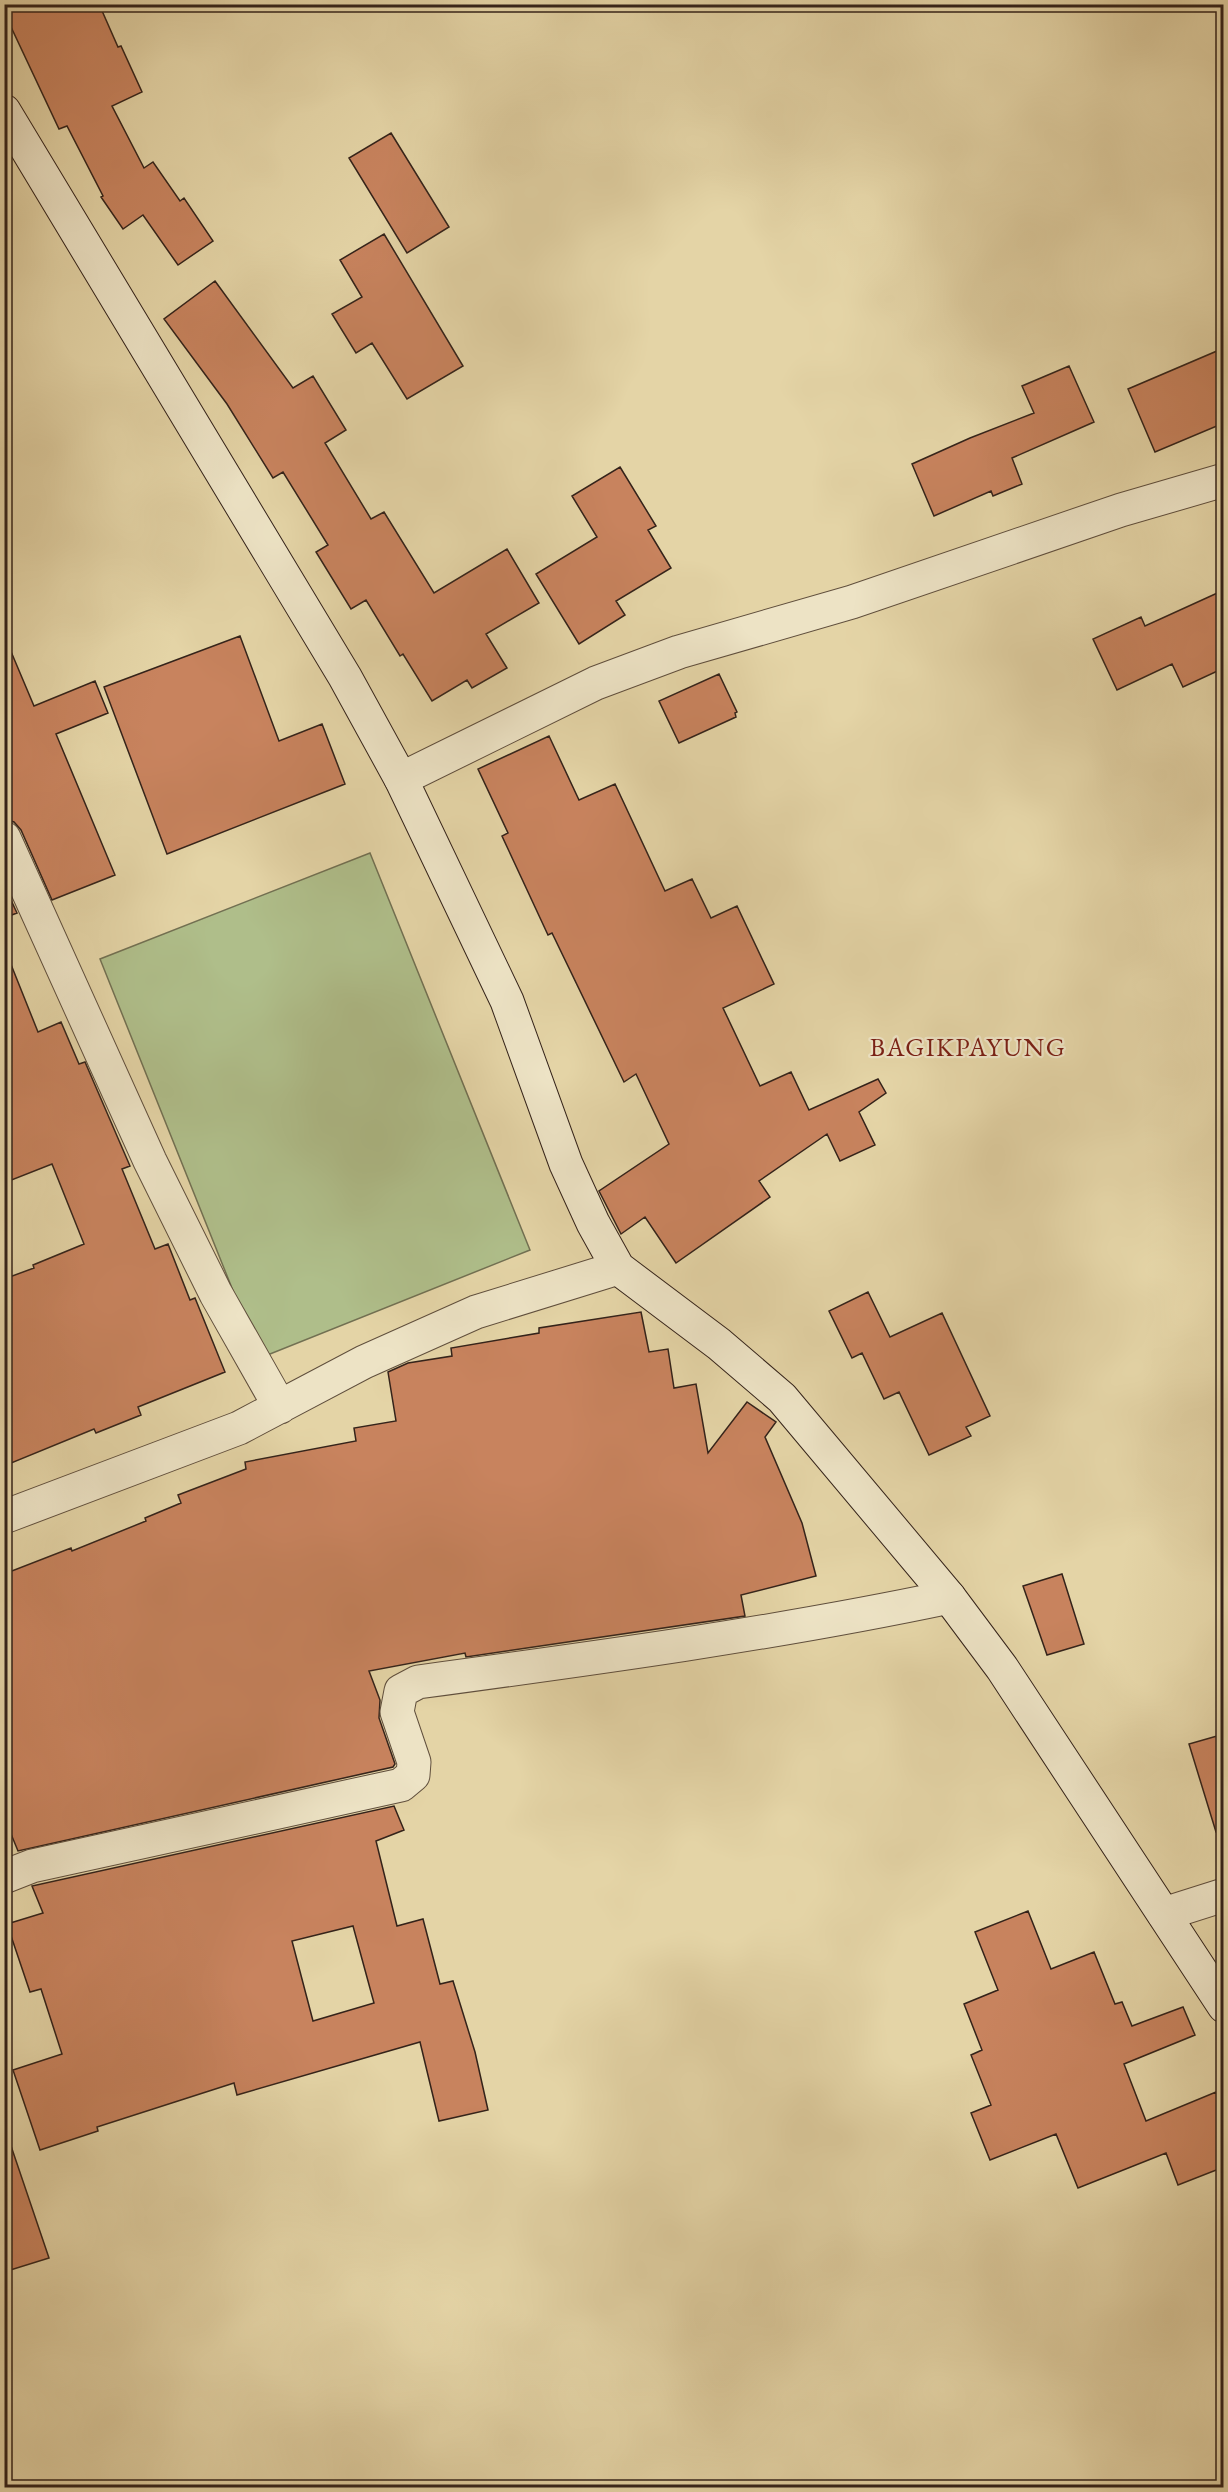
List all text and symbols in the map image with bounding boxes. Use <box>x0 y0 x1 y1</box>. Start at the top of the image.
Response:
district label: BAGIKPAYUNG <box>870 1030 1066 1064</box>

